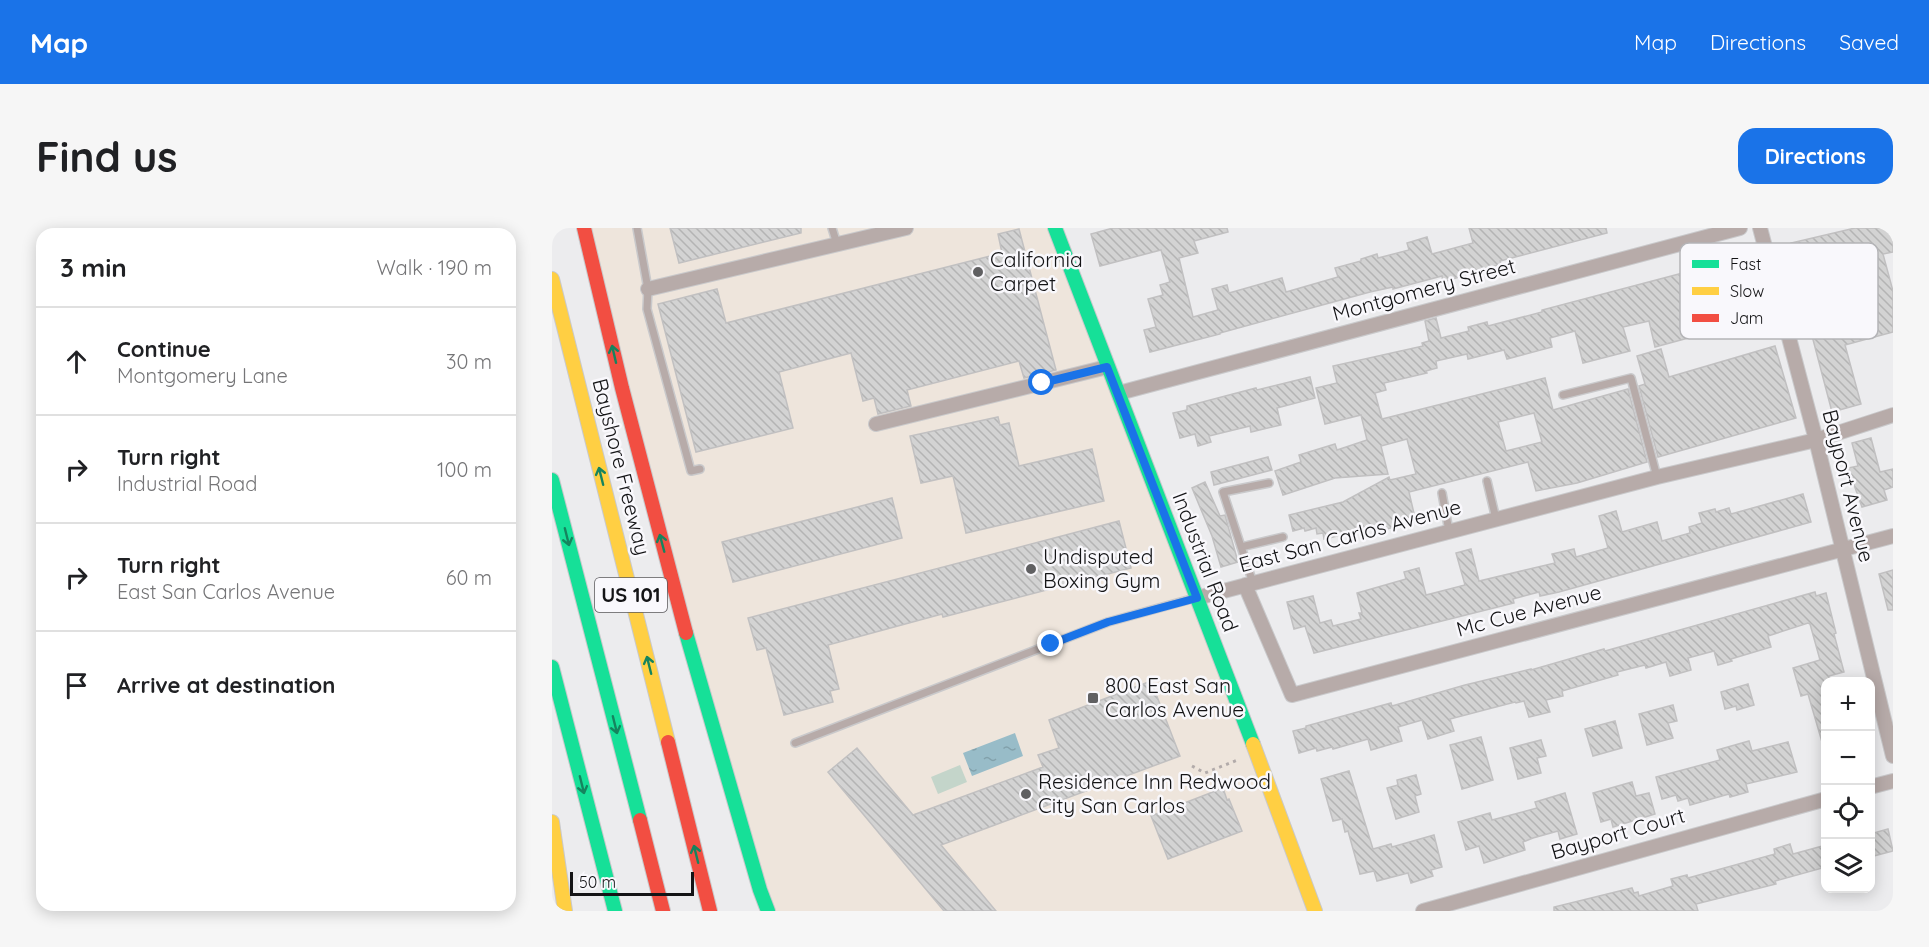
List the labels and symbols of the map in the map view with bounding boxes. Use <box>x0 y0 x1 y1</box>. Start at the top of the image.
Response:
legend <box>1680 243 1878 339</box>
place label: California Carpet <box>990 246 1083 296</box>
street label: Montgomery Street <box>1329 252 1518 326</box>
text: Fast <box>1730 254 1761 274</box>
marker: California Carpet <box>971 265 985 279</box>
text: Slow <box>1730 281 1764 301</box>
text: Jam <box>1730 308 1763 328</box>
one-way arrow <box>607 345 619 364</box>
route start <box>1028 369 1054 395</box>
street label: Bayshore Freeway <box>587 376 657 558</box>
street label: Bayport Avenue <box>1817 407 1881 565</box>
one-way arrow <box>595 467 607 486</box>
street label: Industrial Road <box>1167 488 1244 635</box>
street label: East San Carlos Avenue <box>1236 493 1464 577</box>
one-way arrow <box>561 527 573 546</box>
one-way arrow <box>656 534 668 553</box>
place label: Undisputed Boxing Gym <box>1043 543 1160 593</box>
marker: Undisputed Boxing Gym <box>1024 562 1038 576</box>
road number: US 101 <box>595 578 667 612</box>
street label: Mc Cue Avenue <box>1453 578 1604 642</box>
route end <box>1037 630 1063 656</box>
one-way arrow <box>642 656 654 675</box>
place label: 800 East San Carlos Avenue <box>1105 672 1244 722</box>
marker: 800 East San Carlos Avenue <box>1086 691 1100 705</box>
one-way arrow <box>610 716 622 735</box>
place label: Residence Inn Redwood City San Carlos <box>1038 768 1271 818</box>
one-way arrow <box>576 775 588 794</box>
marker: Residence Inn Redwood City San Carlos <box>1019 787 1033 801</box>
street label: Bayport Court <box>1548 801 1688 865</box>
one-way arrow <box>690 845 702 864</box>
scale bar <box>570 869 694 896</box>

